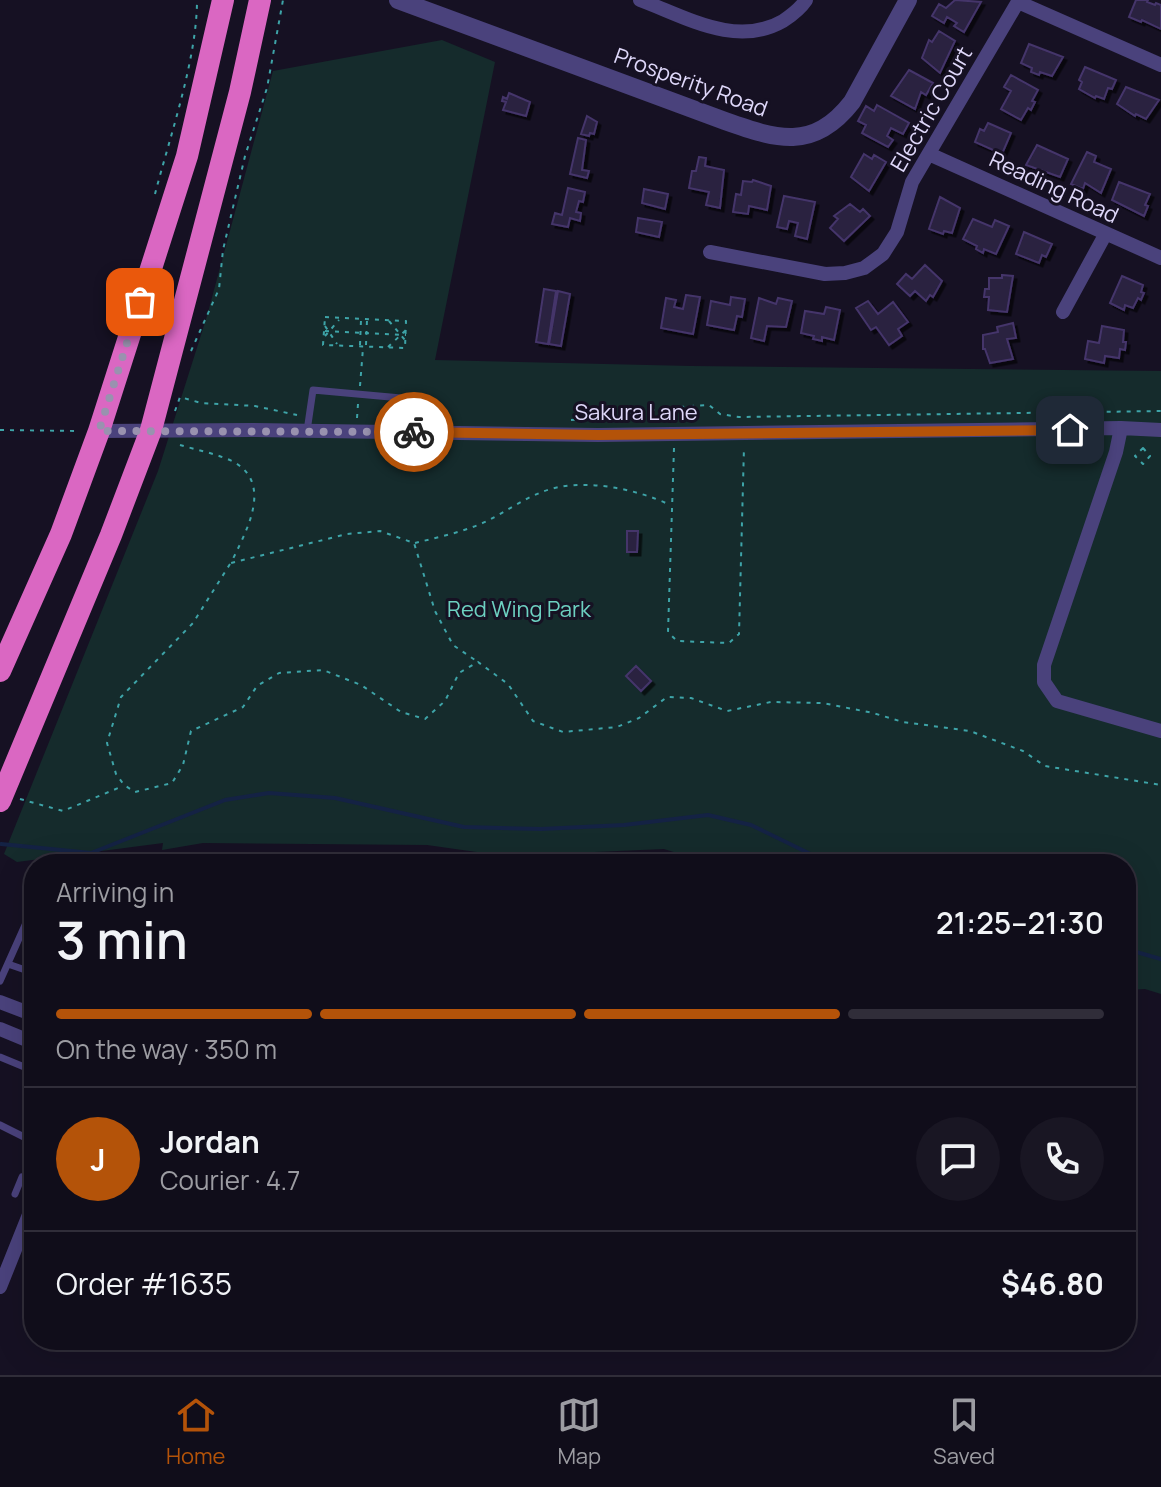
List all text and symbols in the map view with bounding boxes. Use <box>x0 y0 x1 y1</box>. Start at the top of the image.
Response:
street label: Prosperity Road <box>610 40 772 124</box>
street label: Electric Court <box>883 41 979 177</box>
street label: Reading Road <box>984 144 1124 230</box>
pin <box>106 268 174 336</box>
icon: bag <box>118 280 162 324</box>
courier <box>374 392 454 472</box>
pin <box>1036 396 1104 464</box>
street label: Sakura Lane <box>574 397 698 427</box>
icon: home <box>1048 408 1092 452</box>
icon: bike <box>392 410 436 454</box>
park label: Red Wing Park <box>447 594 592 624</box>
text: Arriving in <box>56 874 174 910</box>
text: 21:25–21:30 <box>936 902 1104 943</box>
text: 3 min <box>56 904 188 975</box>
text: On the way · 350 m <box>56 1031 277 1067</box>
button: chat <box>916 1117 1000 1201</box>
button: phone <box>1020 1117 1104 1201</box>
text: Jordan <box>160 1121 260 1162</box>
text: J <box>90 1139 106 1180</box>
text: Courier · 4.7 <box>160 1162 300 1198</box>
text: Order #1635 <box>56 1263 232 1304</box>
text: $46.80 <box>1001 1263 1104 1304</box>
tab: Home <box>166 1393 225 1471</box>
tab: Map <box>557 1393 601 1471</box>
tab: Saved <box>933 1393 995 1471</box>

